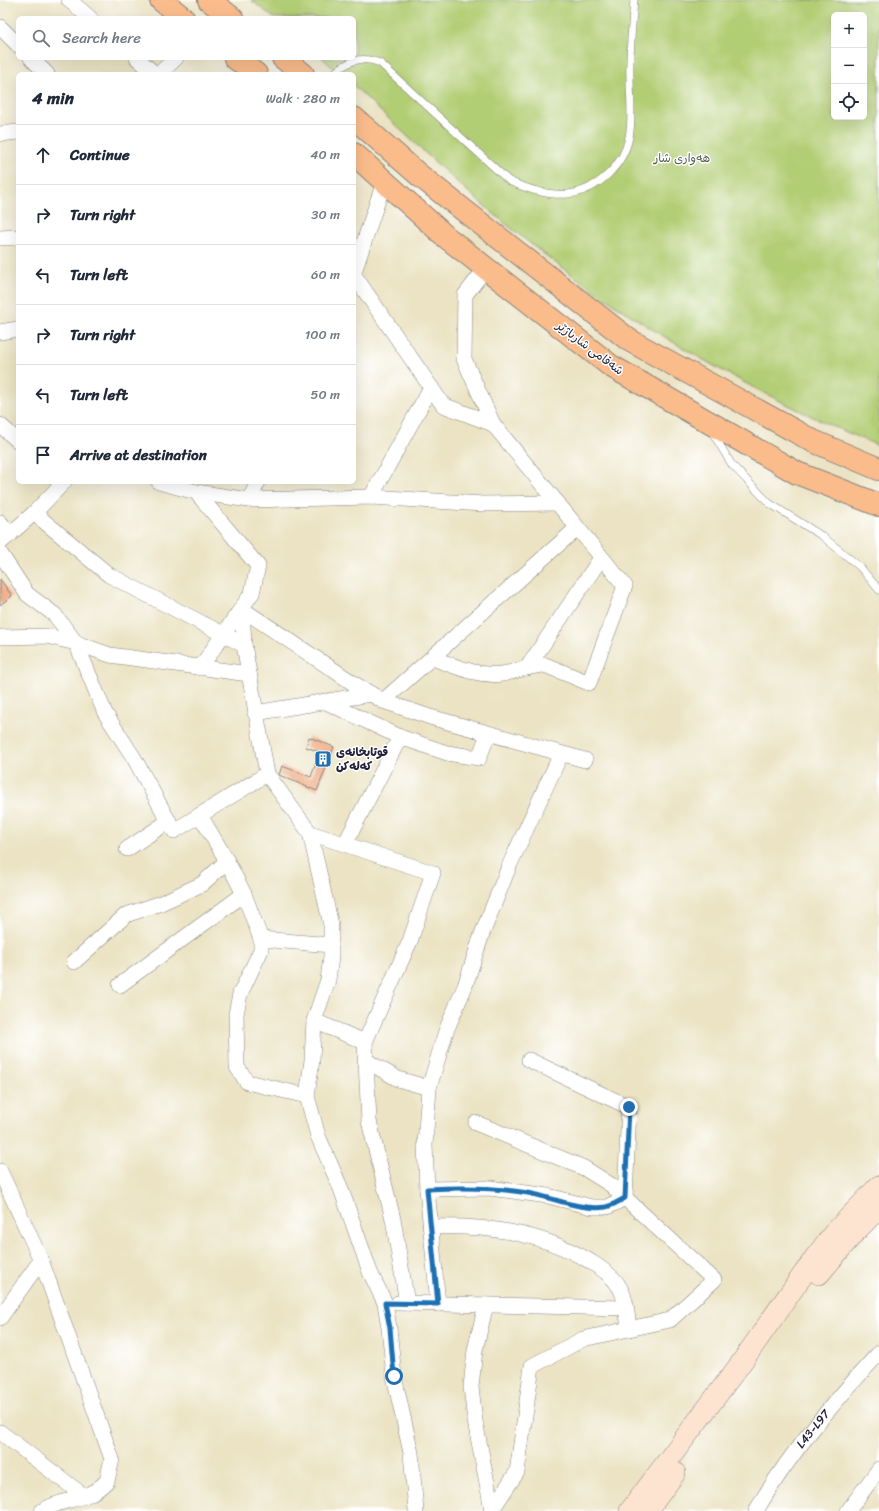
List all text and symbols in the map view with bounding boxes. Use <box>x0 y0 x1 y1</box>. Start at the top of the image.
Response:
map controls <box>831 12 867 120</box>
button: + <box>831 12 867 48</box>
search box <box>16 16 356 60</box>
text: Search here <box>62 25 141 51</box>
icon: search <box>30 27 52 49</box>
button: − <box>831 48 867 84</box>
text: 4 min <box>32 83 74 113</box>
button: locate <box>831 84 867 120</box>
text: Walk · 280 m <box>266 87 340 110</box>
text: Continue <box>70 142 130 168</box>
text: 40 m <box>310 143 340 166</box>
icon: ahead <box>32 144 54 166</box>
park label: هەواری شار <box>653 147 711 169</box>
text: Turn right <box>70 202 135 228</box>
text: 30 m <box>311 203 340 226</box>
icon: right <box>32 204 54 226</box>
text: Turn left <box>70 262 128 288</box>
text: 60 m <box>311 263 340 286</box>
icon: left <box>32 264 54 286</box>
street label: شەقامی شارباژێر <box>550 314 629 381</box>
text: Turn right <box>70 322 135 348</box>
text: 100 m <box>305 323 340 346</box>
icon: right <box>32 324 54 346</box>
text: Turn left <box>70 382 128 408</box>
text: 50 m <box>310 383 340 406</box>
icon: left <box>32 384 54 406</box>
text: Arrive at destination <box>70 442 207 468</box>
icon: arrive <box>32 444 54 466</box>
place label: قوتابخانەی کەلەکن <box>336 741 388 777</box>
building icon: قوتابخانەی کەلەکن <box>313 749 333 769</box>
route end <box>620 1098 638 1116</box>
route start <box>385 1367 403 1385</box>
street label: L43-L97 <box>790 1404 836 1453</box>

